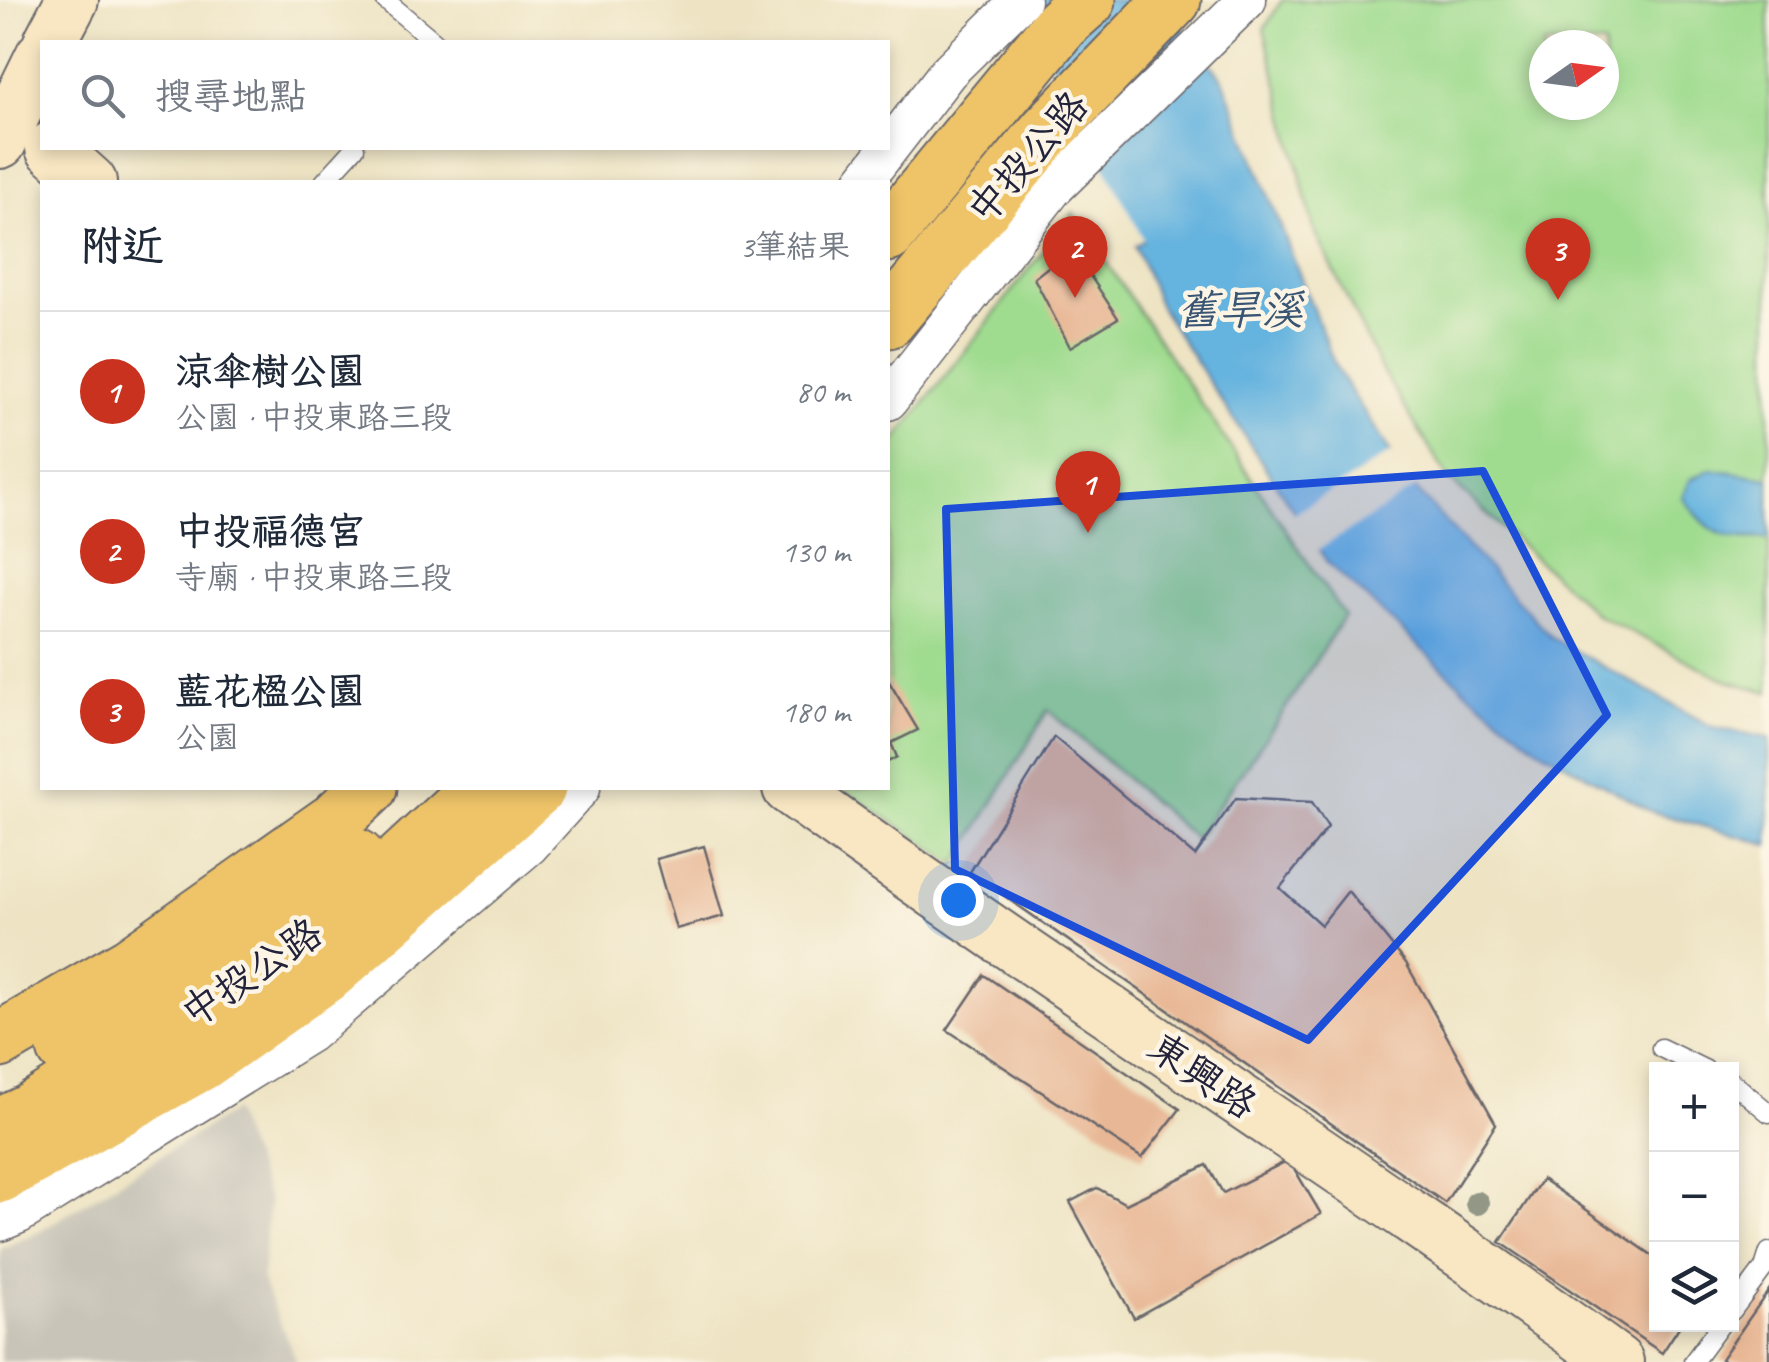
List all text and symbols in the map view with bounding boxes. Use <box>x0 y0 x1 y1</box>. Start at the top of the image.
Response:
north arrow <box>1529 30 1619 120</box>
search box <box>40 40 890 150</box>
icon: search <box>75 68 130 123</box>
text: 搜尋地點 <box>155 73 307 120</box>
street label: 中投公路 <box>956 81 1099 234</box>
pin: 2 <box>1042 216 1108 298</box>
pin: 3 <box>1526 218 1590 300</box>
text: 附近 <box>80 220 164 273</box>
text: 3筆結果 <box>740 226 850 267</box>
water label: 舊旱溪 <box>1177 284 1305 337</box>
text: 涼傘樹公園 <box>175 348 365 395</box>
text: 1 <box>105 371 120 412</box>
text: 80 m <box>796 371 850 412</box>
text: 公園 · 中投東路三段 <box>175 397 452 438</box>
pin: 1 <box>1056 450 1120 533</box>
text: 中投福德宮 <box>175 508 365 555</box>
text: 2 <box>105 531 120 572</box>
text: 130 m <box>781 531 850 572</box>
text: 寺廟 · 中投東路三段 <box>175 557 452 598</box>
text: 藍花楹公園 <box>175 668 365 715</box>
text: 3 <box>105 691 120 732</box>
text: 180 m <box>781 691 850 732</box>
text: 公園 <box>175 717 239 758</box>
your location <box>933 875 984 926</box>
street label: 中投公路 <box>171 907 332 1038</box>
street label: 東興路 <box>1139 1022 1266 1130</box>
map controls <box>1649 1062 1739 1332</box>
button: + <box>1649 1062 1739 1152</box>
button: − <box>1649 1152 1739 1242</box>
button: layers <box>1649 1242 1739 1332</box>

